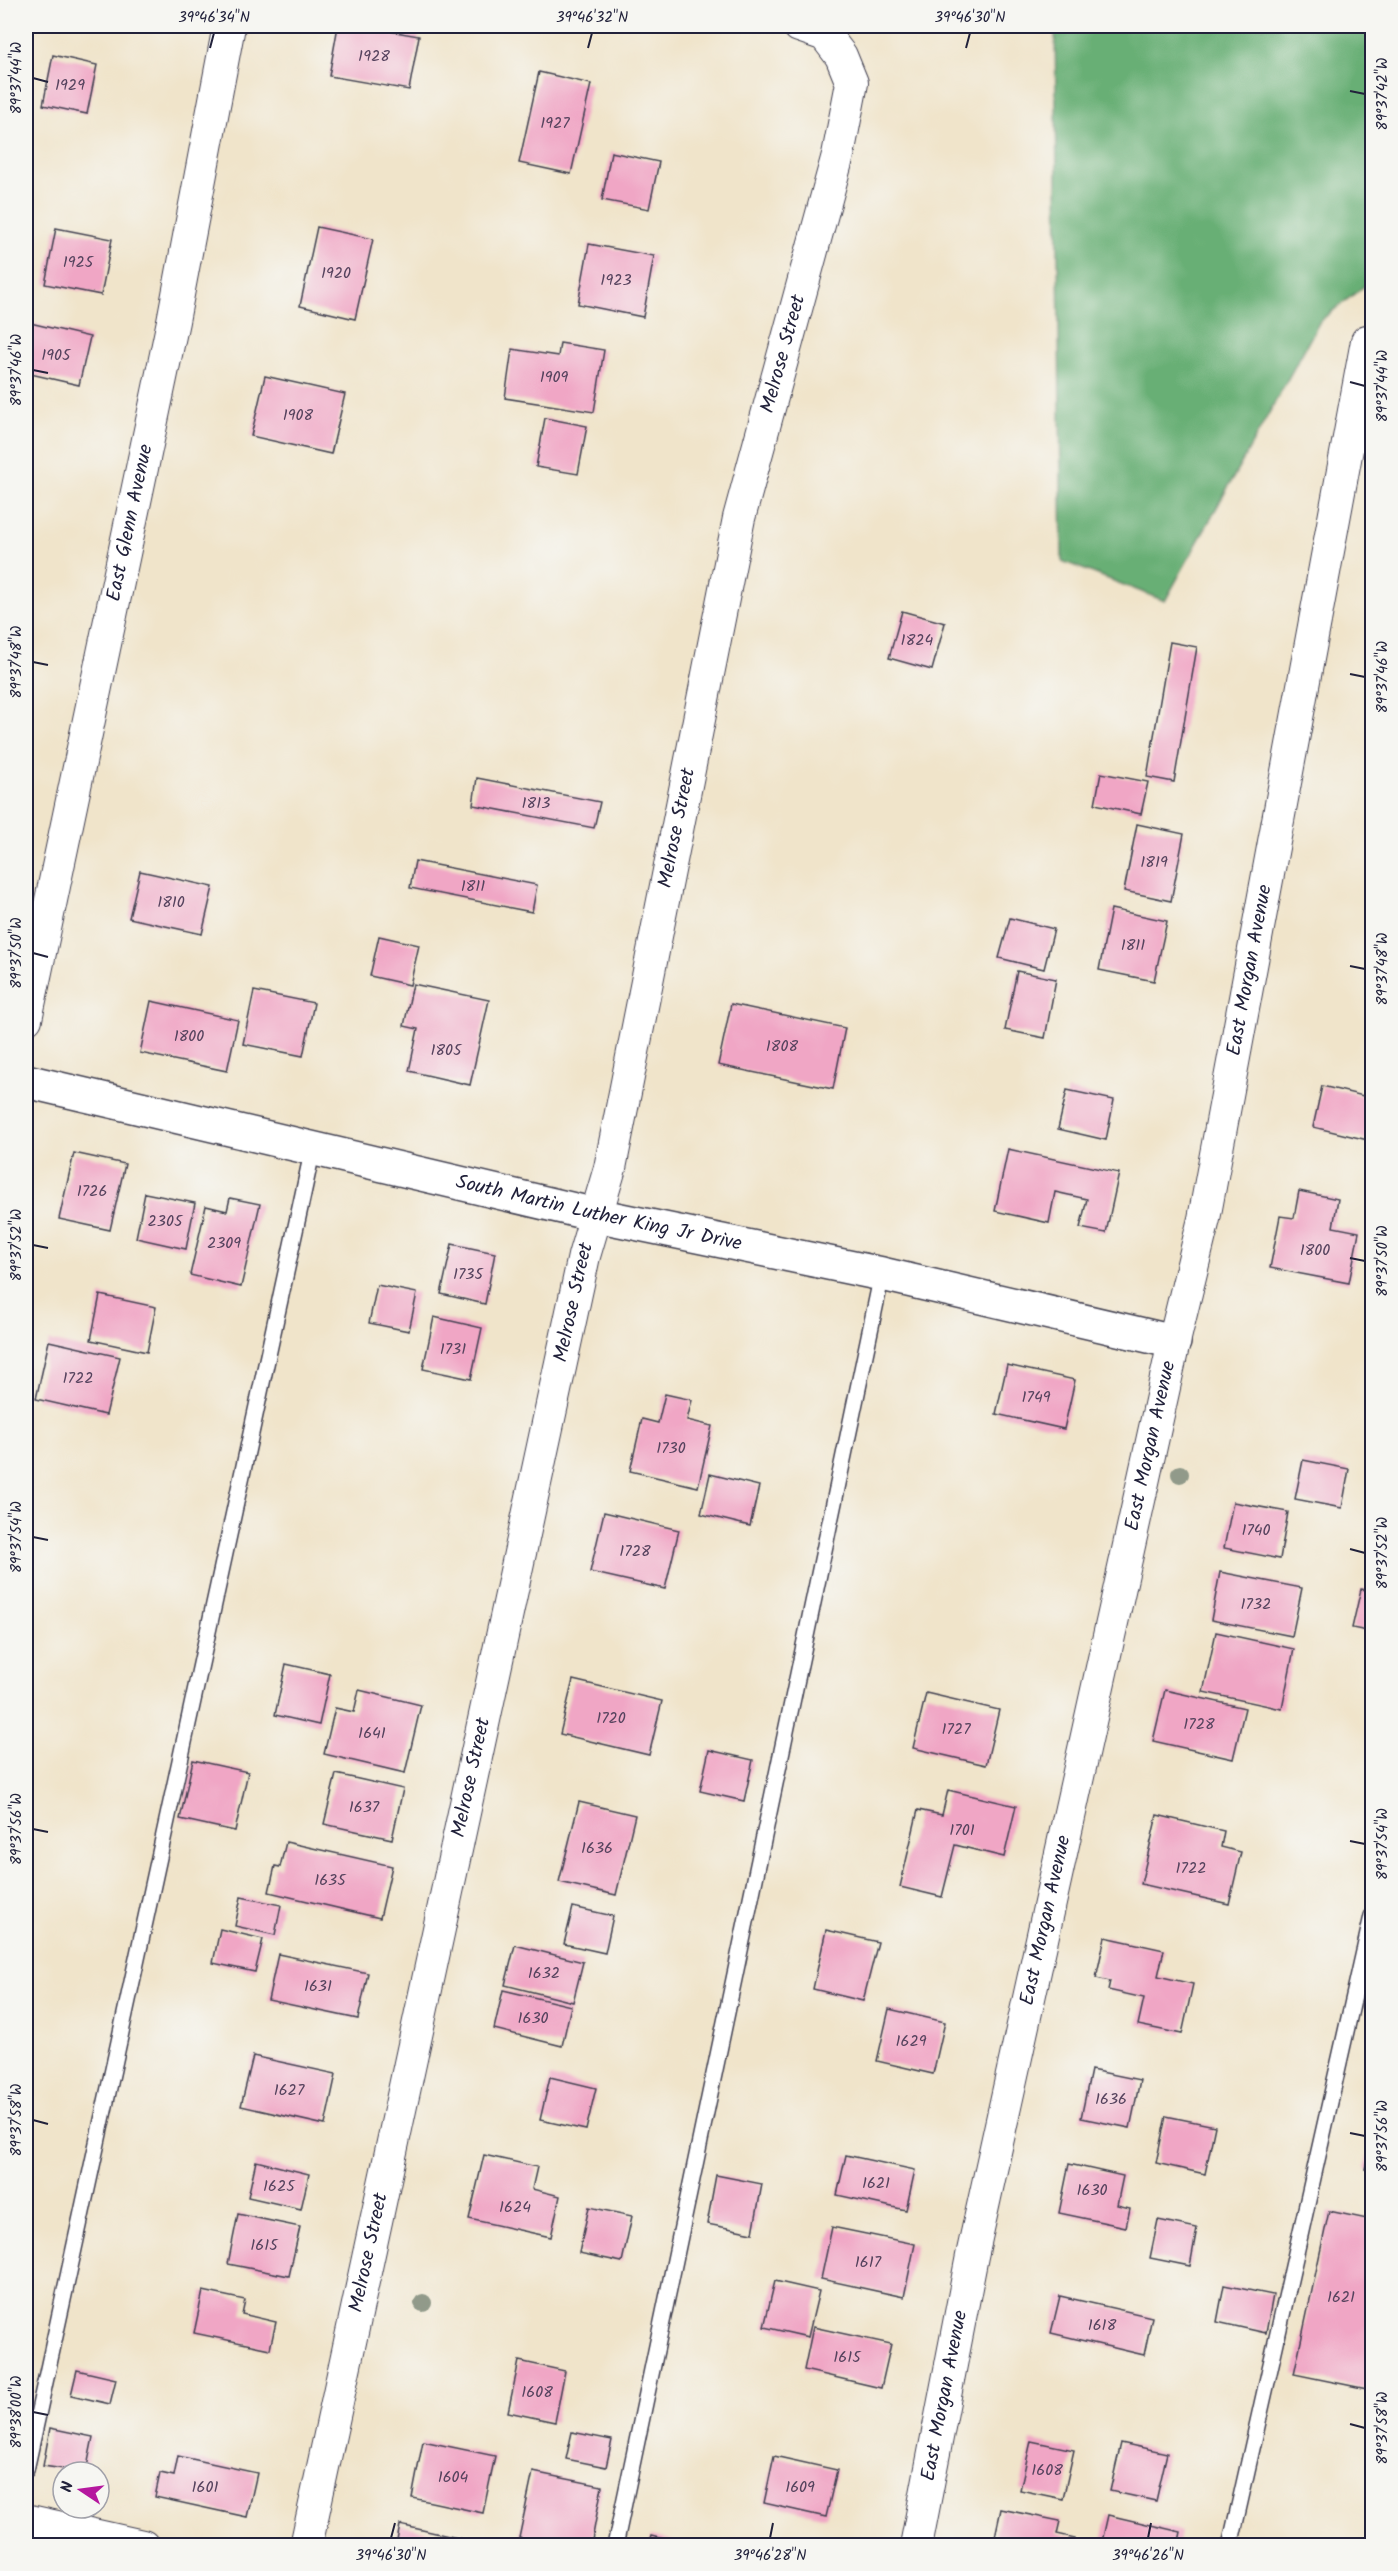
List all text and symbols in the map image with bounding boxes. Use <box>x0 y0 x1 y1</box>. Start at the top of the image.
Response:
text: 39°46'34"N <box>178 6 250 30</box>
text: 39°46'32"N <box>556 6 628 30</box>
text: 39°46'30"N <box>935 6 1005 30</box>
text: 89°37'44"W <box>5 42 29 114</box>
house number: 1928 <box>358 44 390 69</box>
text: 89°37'42"W <box>1371 57 1395 130</box>
house number: 1929 <box>55 73 85 98</box>
house number: 1927 <box>540 111 570 136</box>
house number: 1925 <box>63 250 95 275</box>
house number: 1920 <box>321 261 351 286</box>
house number: 1923 <box>600 268 632 293</box>
street label: Melrose Street <box>752 291 815 417</box>
text: 89°37'46"W <box>5 334 29 406</box>
house number: 1905 <box>41 343 72 368</box>
text: 89°37'44"W <box>1371 350 1395 422</box>
house number: 1909 <box>540 365 569 390</box>
house number: 1908 <box>283 403 314 428</box>
street label: East Glenn Avenue <box>98 441 163 604</box>
text: 89°37'48"W <box>5 625 29 699</box>
house number: 1824 <box>901 628 934 653</box>
text: 89°37'46"W <box>1371 641 1395 713</box>
street label: Melrose Street <box>650 765 705 891</box>
house number: 1813 <box>522 791 550 816</box>
house number: 1819 <box>1140 850 1168 875</box>
house number: 1811 <box>461 874 485 899</box>
street label: East Morgan Avenue <box>1219 882 1282 1058</box>
house number: 1810 <box>157 890 185 915</box>
text: 89°37'50"W <box>5 917 29 989</box>
text: 89°37'48"W <box>1371 932 1395 1006</box>
house number: 1811 <box>1121 933 1145 958</box>
house number: 1800 <box>174 1024 204 1049</box>
house number: 1808 <box>766 1034 799 1059</box>
house number: 1805 <box>430 1038 463 1063</box>
street label: South Martin Luther King Jr Drive <box>453 1167 745 1261</box>
house number: 1726 <box>77 1179 107 1204</box>
text: 89°37'52"W <box>5 1208 29 1281</box>
house number: 2305 <box>147 1209 184 1234</box>
text: 89°37'50"W <box>1371 1225 1395 1297</box>
house number: 2309 <box>207 1231 241 1256</box>
house number: 1800 <box>1300 1238 1330 1263</box>
street label: Melrose Street <box>546 1239 603 1365</box>
house number: 1735 <box>453 1262 484 1287</box>
house number: 1731 <box>440 1337 466 1362</box>
street label: East Morgan Avenue <box>1117 1358 1185 1534</box>
house number: 1722 <box>63 1366 94 1391</box>
house number: 1749 <box>1021 1385 1051 1410</box>
house number: 1730 <box>656 1436 686 1461</box>
text: 89°37'54"W <box>5 1501 29 1573</box>
text: 89°37'52"W <box>1371 1516 1395 1589</box>
house number: 1740 <box>1241 1518 1271 1543</box>
house number: 1728 <box>619 1539 651 1564</box>
house number: 1732 <box>1241 1592 1271 1617</box>
house number: 1720 <box>596 1706 626 1731</box>
house number: 1728 <box>1183 1712 1215 1737</box>
street label: Melrose Street <box>443 1715 500 1840</box>
house number: 1727 <box>941 1717 971 1742</box>
house number: 1641 <box>358 1721 386 1746</box>
text: 89°37'56"W <box>5 1793 29 1865</box>
house number: 1637 <box>349 1795 380 1820</box>
text: 89°37'54"W <box>1371 1808 1395 1880</box>
house number: 1701 <box>949 1818 975 1843</box>
street label: East Morgan Avenue <box>1012 1832 1080 2009</box>
house number: 1636 <box>581 1836 613 1861</box>
house number: 1722 <box>1176 1856 1207 1881</box>
house number: 1635 <box>314 1868 347 1893</box>
house number: 1632 <box>528 1961 560 1986</box>
house number: 1631 <box>304 1974 332 1999</box>
house number: 1630 <box>517 2006 549 2031</box>
house number: 1629 <box>895 2029 927 2054</box>
house number: 1627 <box>274 2078 305 2103</box>
text: 89°37'58"W <box>5 2083 29 2156</box>
house number: 1636 <box>1095 2087 1127 2112</box>
text: 89°37'56"W <box>1371 2100 1395 2172</box>
house number: 1621 <box>862 2171 890 2196</box>
house number: 1625 <box>263 2174 296 2199</box>
house number: 1630 <box>1076 2178 1108 2203</box>
street label: Melrose Street <box>341 2190 398 2316</box>
house number: 1624 <box>499 2195 531 2220</box>
house number: 1615 <box>250 2233 279 2258</box>
house number: 1617 <box>855 2250 882 2275</box>
house number: 1621 <box>1327 2285 1355 2310</box>
street label: East Morgan Avenue <box>913 2308 977 2484</box>
house number: 1618 <box>1088 2313 1117 2338</box>
house number: 1615 <box>833 2345 862 2370</box>
text: 89°38'00"W <box>5 2375 29 2448</box>
house number: 1608 <box>521 2380 553 2405</box>
text: 89°37'58"W <box>1371 2391 1395 2464</box>
house number: 1608 <box>1031 2458 1063 2483</box>
north arrow <box>51 2460 111 2520</box>
house number: 1604 <box>438 2465 469 2490</box>
house number: 1601 <box>192 2475 218 2500</box>
house number: 1609 <box>785 2475 815 2500</box>
text: N <box>55 2479 81 2495</box>
text: 39°46'30"N <box>356 2544 426 2568</box>
text: 39°46'28"N <box>734 2544 806 2568</box>
text: 39°46'26"N <box>1112 2544 1184 2568</box>

